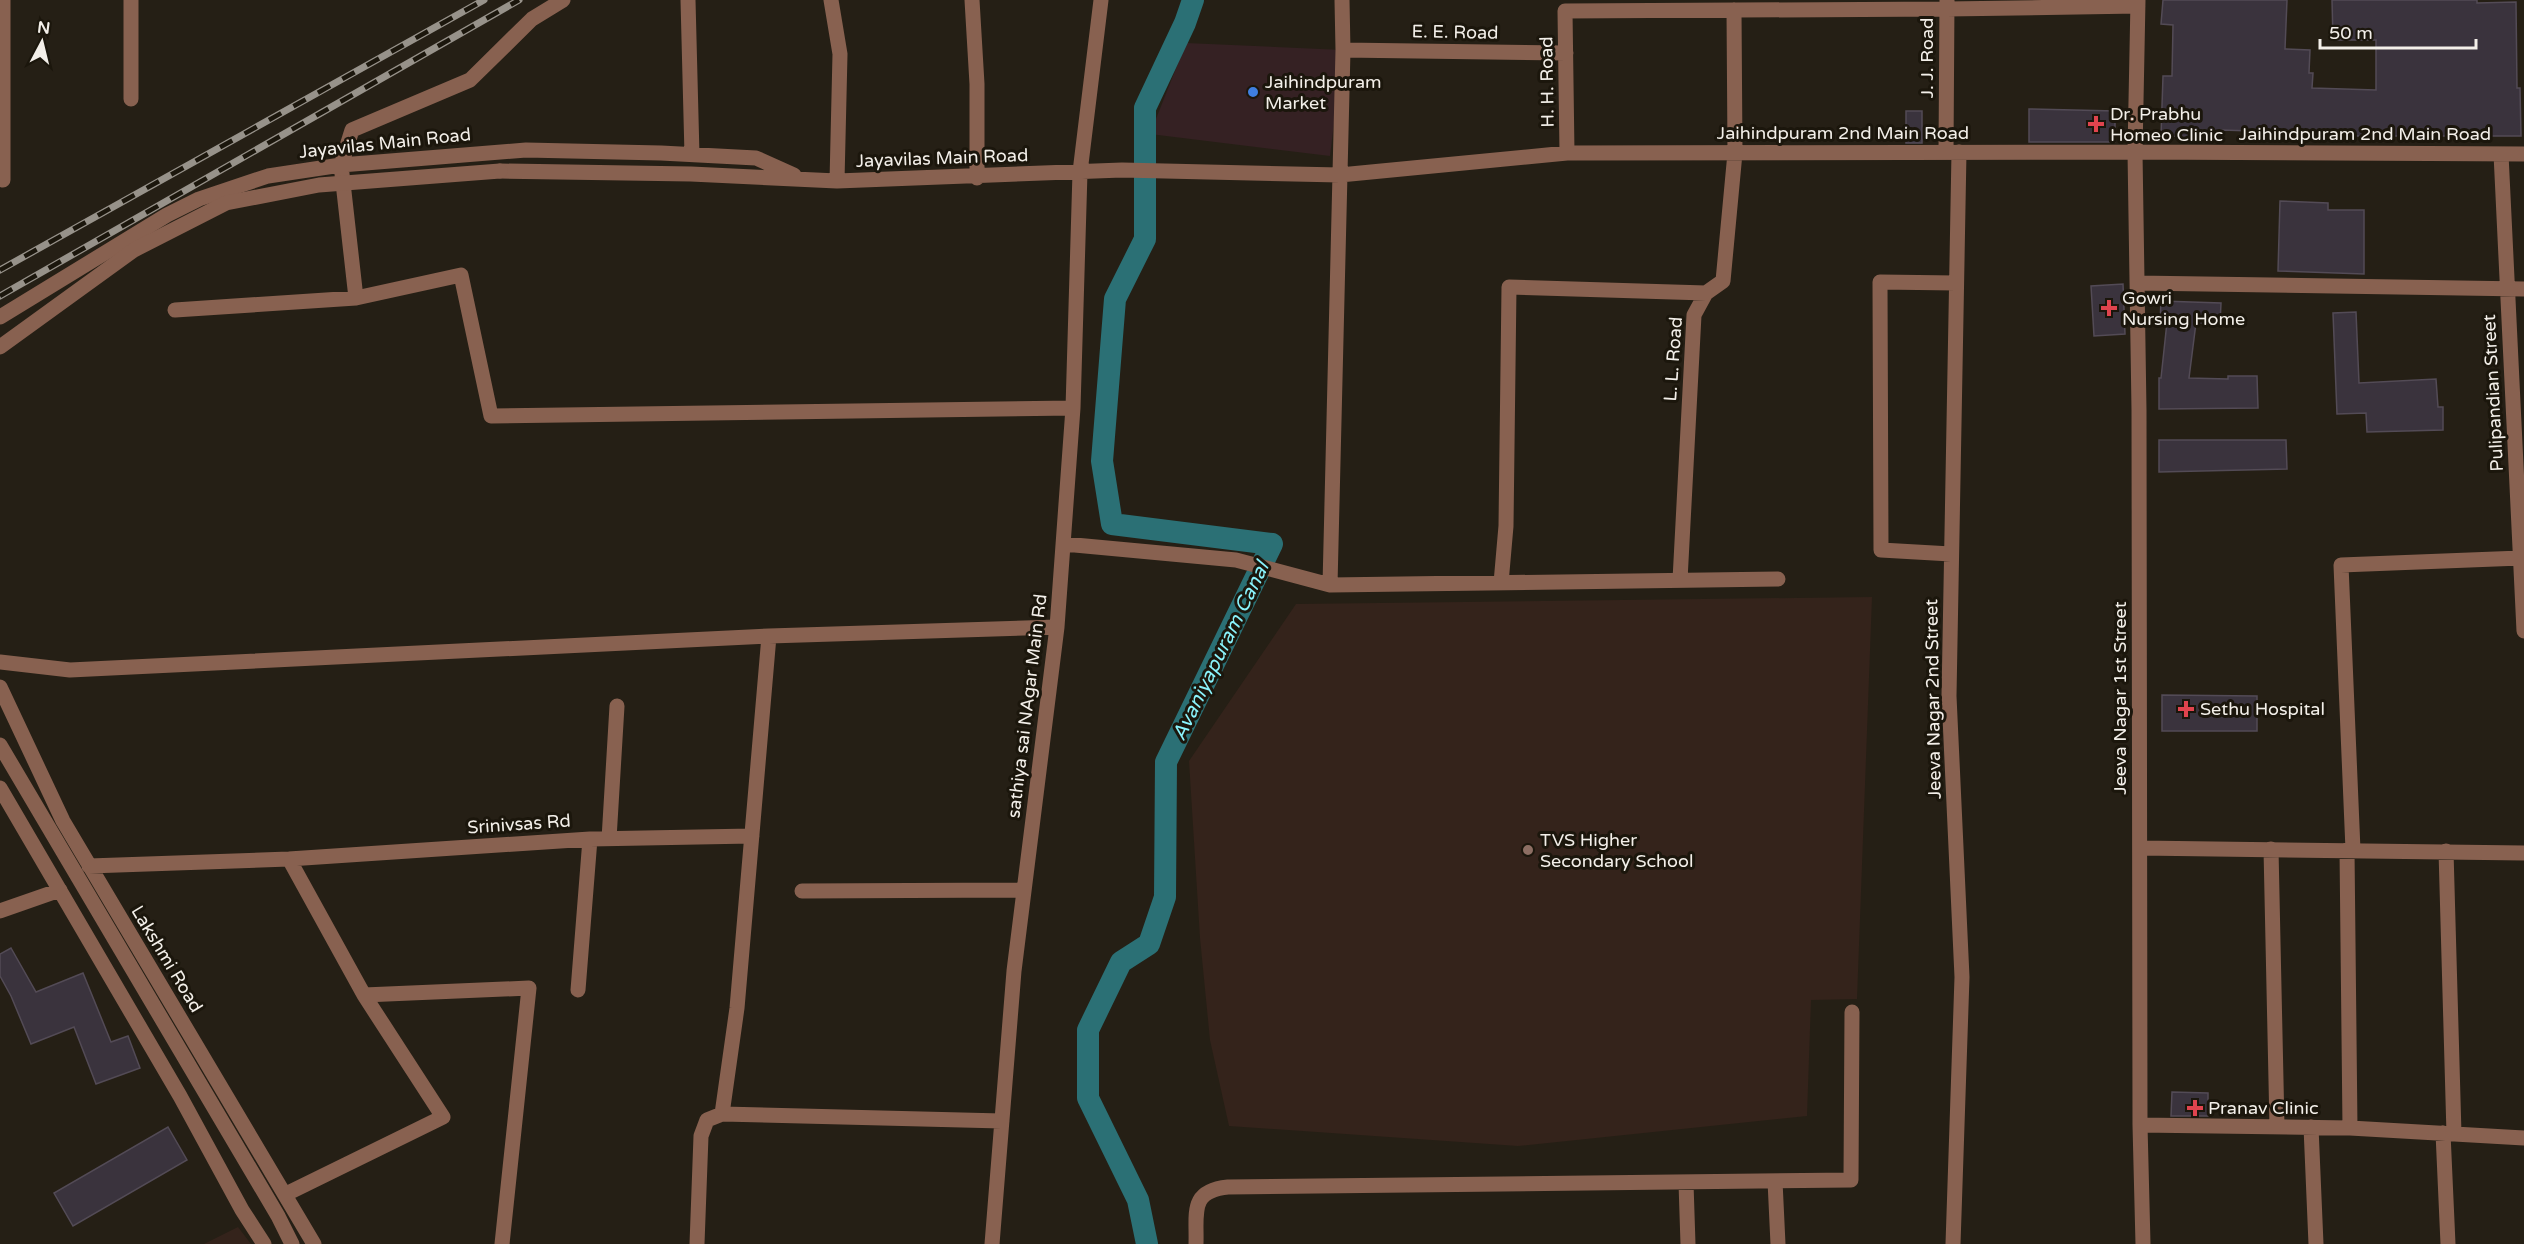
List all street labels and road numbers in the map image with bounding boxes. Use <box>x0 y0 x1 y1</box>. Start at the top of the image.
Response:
street label: J. J. Road <box>1916 18 1938 98</box>
street label: E. E. Road <box>1411 20 1499 44</box>
street label: H. H. Road <box>1535 36 1559 128</box>
street label: Jaihindpuram 2nd Main Road <box>1717 122 1969 144</box>
street label: Jayavilas Main Road <box>298 123 472 163</box>
street label: Jaihindpuram 2nd Main Road <box>2239 123 2491 145</box>
street label: Jayavilas Main Road <box>855 144 1029 172</box>
street label: Pulipandian Street <box>2478 314 2508 472</box>
street label: L. L. Road <box>1659 316 1687 402</box>
street label: sathiya sai NAgar Main Rd <box>1002 593 1052 819</box>
street label: Jeeva Nagar 2nd Street <box>1920 599 1946 799</box>
street label: Jeeva Nagar 1st Street <box>2109 601 2131 795</box>
street label: Srinivsas Rd <box>467 809 571 839</box>
street label: Lakshmi Road <box>126 902 208 1016</box>

